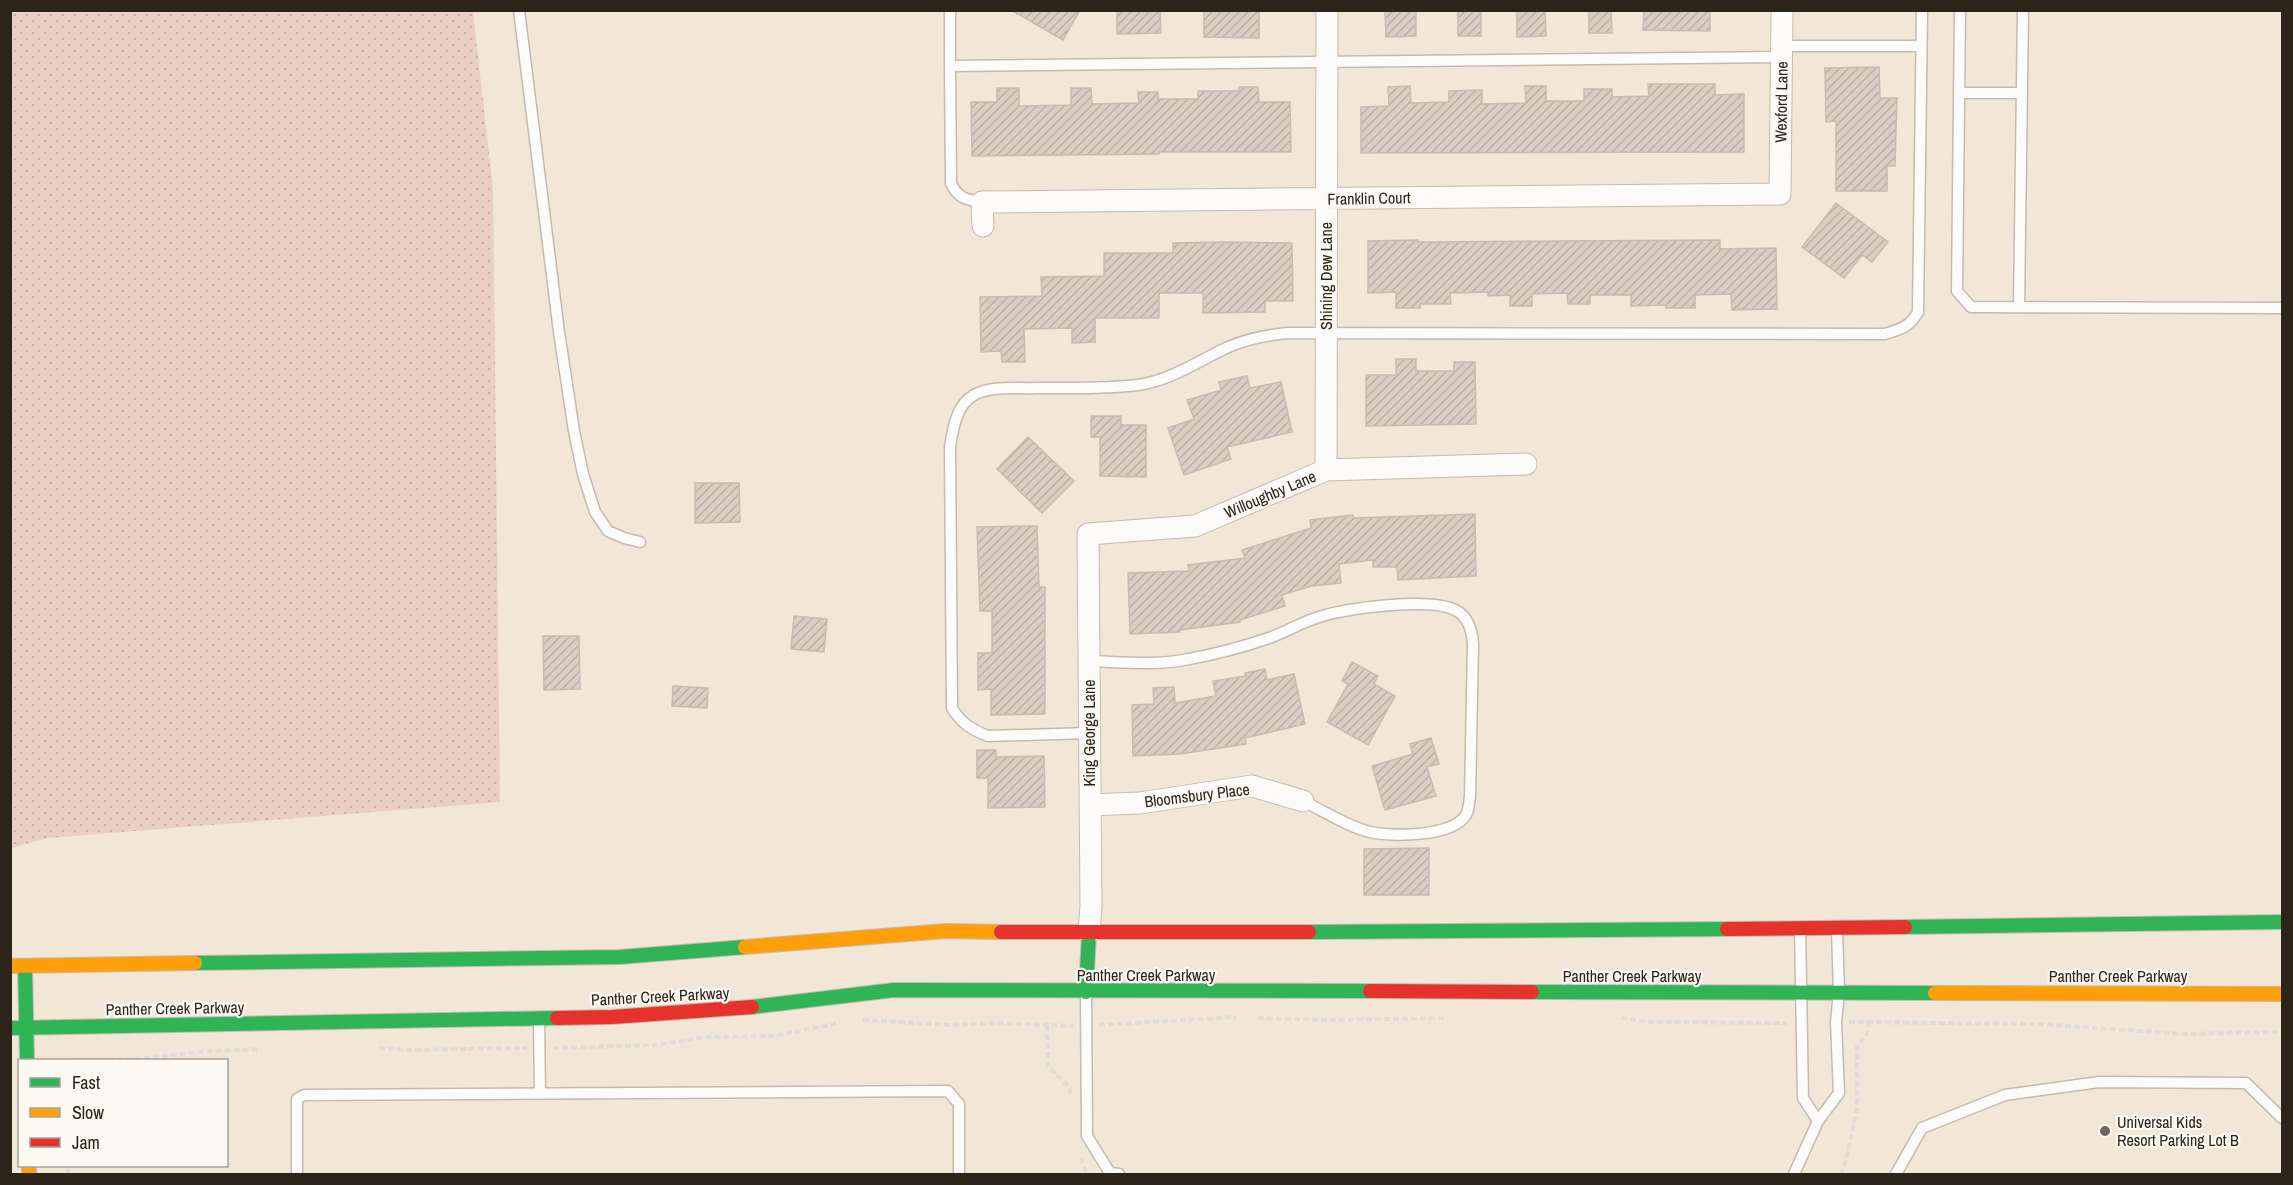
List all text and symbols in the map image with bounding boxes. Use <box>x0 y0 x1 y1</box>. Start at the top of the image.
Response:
street label: Wexford Lane <box>1769 61 1793 143</box>
street label: Franklin Court <box>1327 186 1411 210</box>
street label: Shining Dew Lane <box>1315 222 1337 330</box>
street label: Willoughby Lane <box>1221 465 1319 523</box>
street label: King George Lane <box>1078 679 1100 787</box>
street label: Bloomsbury Place <box>1143 778 1251 812</box>
street label: Panther Creek Parkway <box>1077 964 1216 986</box>
street label: Panther Creek Parkway <box>1563 965 1702 987</box>
street label: Panther Creek Parkway <box>2049 965 2188 987</box>
street label: Panther Creek Parkway <box>590 981 730 1011</box>
street label: Panther Creek Parkway <box>106 996 245 1020</box>
legend <box>18 1059 228 1167</box>
text: Fast <box>72 1070 100 1095</box>
text: Slow <box>72 1100 104 1125</box>
place label: Universal Kids Resort Parking Lot B <box>2117 1111 2239 1151</box>
marker: Universal Kids Resort Parking Lot B <box>2098 1124 2112 1138</box>
text: Jam <box>72 1130 100 1155</box>

